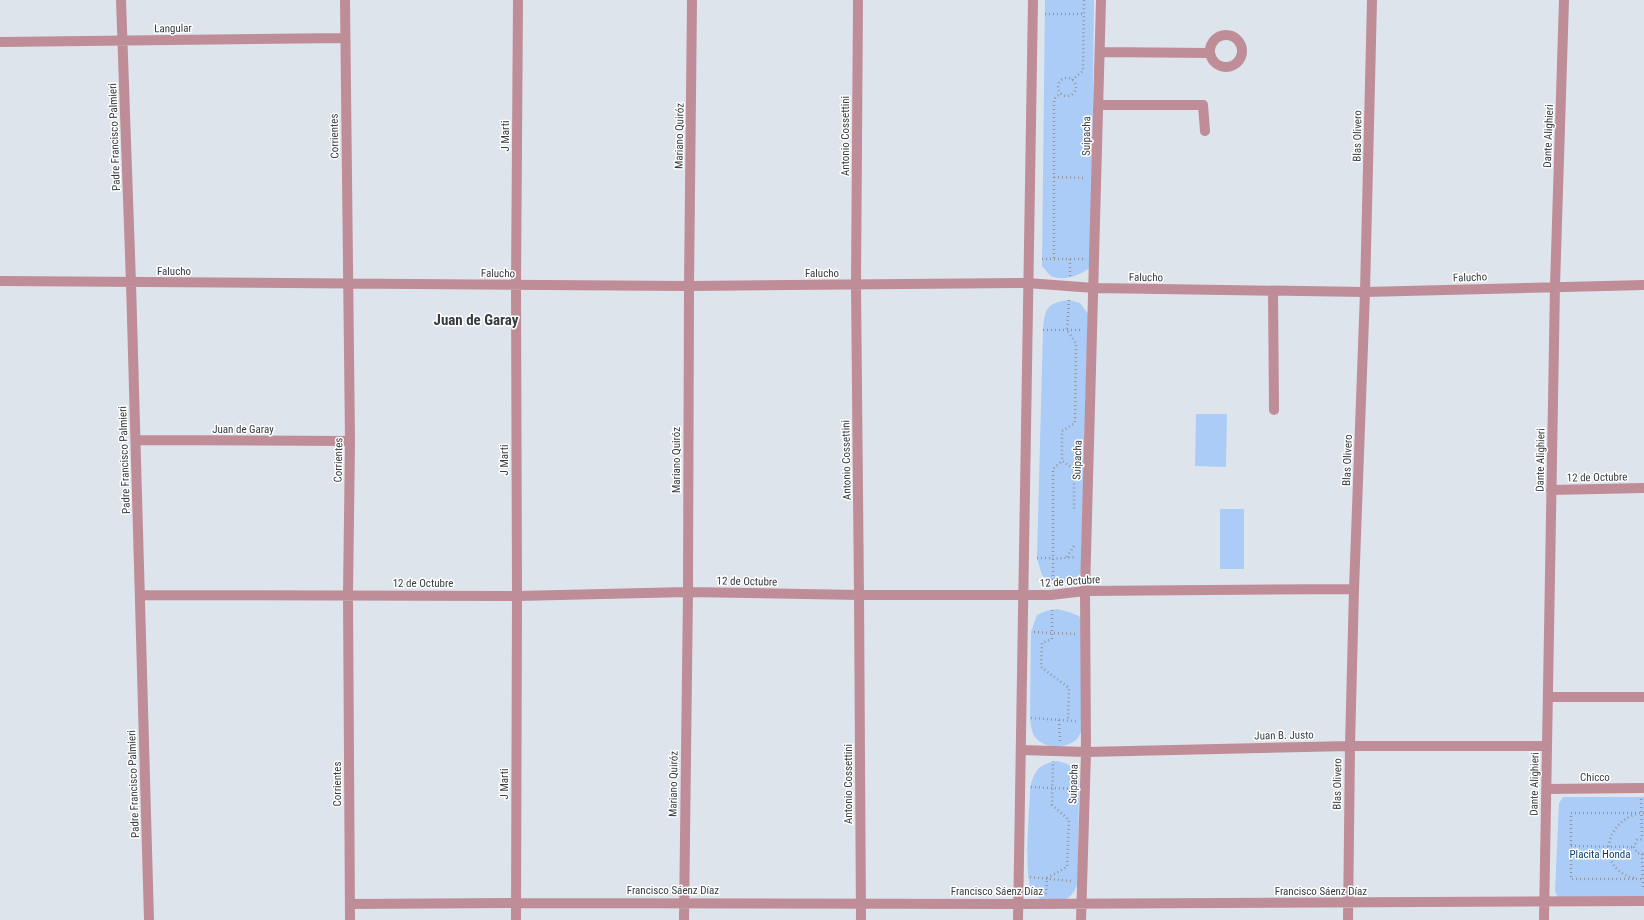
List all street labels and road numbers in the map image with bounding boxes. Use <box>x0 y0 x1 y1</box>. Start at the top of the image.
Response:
street label: Langular <box>154 22 193 35</box>
street label: Padre Francisco Palmieri <box>106 83 123 191</box>
street label: Antonio Cossettini <box>839 96 852 176</box>
street label: Mariano Quiróz <box>672 103 687 169</box>
street label: Dante Alighieri <box>1541 104 1556 168</box>
street label: Blas Olivero <box>1351 110 1364 162</box>
street label: Corrientes <box>328 113 341 159</box>
street label: Suipacha <box>1080 116 1093 156</box>
street label: J Marti <box>499 121 512 151</box>
street label: Falucho <box>157 265 192 278</box>
street label: Falucho <box>481 267 516 280</box>
street label: Falucho <box>805 267 840 280</box>
street label: Falucho <box>1453 270 1488 285</box>
street label: Falucho <box>1129 271 1164 284</box>
street label: Padre Francisco Palmieri <box>116 406 133 514</box>
street label: Antonio Cossettini <box>839 420 854 500</box>
street label: Juan de Garay <box>212 423 274 436</box>
street label: Mariano Quiróz <box>670 427 683 493</box>
street label: Dante Alighieri <box>1533 428 1548 492</box>
street label: Blas Olivero <box>1340 434 1355 486</box>
street label: Corrientes <box>332 437 345 483</box>
street label: Suipacha <box>1070 440 1085 480</box>
street label: J Marti <box>498 445 511 475</box>
street label: 12 de Octubre <box>1567 470 1627 485</box>
street label: 12 de Octubre <box>1039 573 1101 590</box>
street label: 12 de Octubre <box>717 574 777 589</box>
street label: 12 de Octubre <box>393 577 453 590</box>
street label: Juan B. Justo <box>1254 728 1314 743</box>
street label: Padre Francisco Palmieri <box>125 730 142 838</box>
street label: Antonio Cossettini <box>842 744 855 824</box>
street label: Mariano Quiróz <box>666 751 681 817</box>
street label: Dante Alighieri <box>1527 752 1542 816</box>
street label: Blas Olivero <box>1331 758 1344 810</box>
street label: Corrientes <box>331 762 344 806</box>
street label: Suipacha <box>1066 764 1081 804</box>
street label: J Marti <box>498 769 511 799</box>
street label: Chicco <box>1580 771 1610 784</box>
street label: Francisco Sáenz Díaz <box>627 884 719 897</box>
street label: Francisco Sáenz Díaz <box>951 885 1043 898</box>
street label: Francisco Sáenz Díaz <box>1275 885 1367 898</box>

